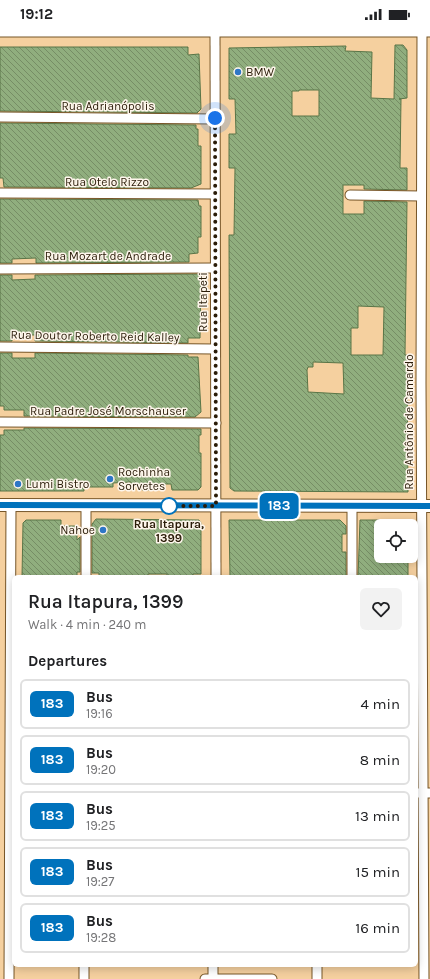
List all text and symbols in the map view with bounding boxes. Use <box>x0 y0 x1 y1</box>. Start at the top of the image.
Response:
text: 19:12 <box>20 5 53 23</box>
place label: BMW <box>246 65 275 79</box>
marker: BMW <box>233 67 243 77</box>
street label: Rua Adrianópolis <box>61 99 155 113</box>
your location <box>205 108 225 128</box>
street label: Rua Otelo Rizzo <box>65 175 149 189</box>
street label: Rua Mozart de Andrade <box>45 249 171 263</box>
street label: Rua Itapeti <box>196 272 210 332</box>
street label: Rua Doutor Roberto Reid Kalley <box>10 328 180 344</box>
street label: Rua Antônio de Camardo <box>402 354 416 490</box>
street label: Rua Padre José Morschauser <box>30 404 187 418</box>
place label: Rochinha Sorvetes <box>118 465 170 493</box>
marker: Rochinha Sorvetes <box>105 474 115 484</box>
place label: Lumi Bistro <box>26 477 89 491</box>
marker: Lumi Bistro <box>13 479 23 489</box>
line badge: 183 <box>256 493 302 519</box>
marker: Rua Itapura, 1399 <box>160 497 178 515</box>
text: 183 <box>268 497 290 514</box>
place label: Rua Itapura, 1399 <box>134 517 204 545</box>
map controls <box>374 519 418 563</box>
button: locate <box>374 519 418 563</box>
place label: Nahoe <box>60 523 95 537</box>
marker: Nahoe <box>98 525 108 535</box>
button: heart <box>360 588 402 630</box>
text: Rua Itapura, 1399 <box>28 591 183 613</box>
text: Walk · 4 min · 240 m <box>28 617 146 632</box>
text: Departures <box>28 652 107 670</box>
text: Bus <box>86 688 113 706</box>
text: 183 <box>41 695 63 712</box>
text: 4 min <box>361 695 400 713</box>
text: 19:16 <box>86 706 113 721</box>
text: Bus <box>86 744 113 762</box>
text: 183 <box>41 751 63 768</box>
text: 8 min <box>360 751 400 769</box>
text: 19:20 <box>86 762 116 777</box>
text: Bus <box>86 800 113 818</box>
text: 183 <box>41 807 63 824</box>
text: 13 min <box>355 807 400 825</box>
text: 19:25 <box>86 818 116 833</box>
text: Bus <box>86 856 113 874</box>
text: 183 <box>41 863 63 880</box>
text: 15 min <box>355 863 400 881</box>
text: 19:27 <box>86 874 114 889</box>
text: Bus <box>86 912 113 930</box>
text: 183 <box>41 919 63 936</box>
text: 16 min <box>355 919 400 937</box>
text: 19:28 <box>86 930 116 945</box>

